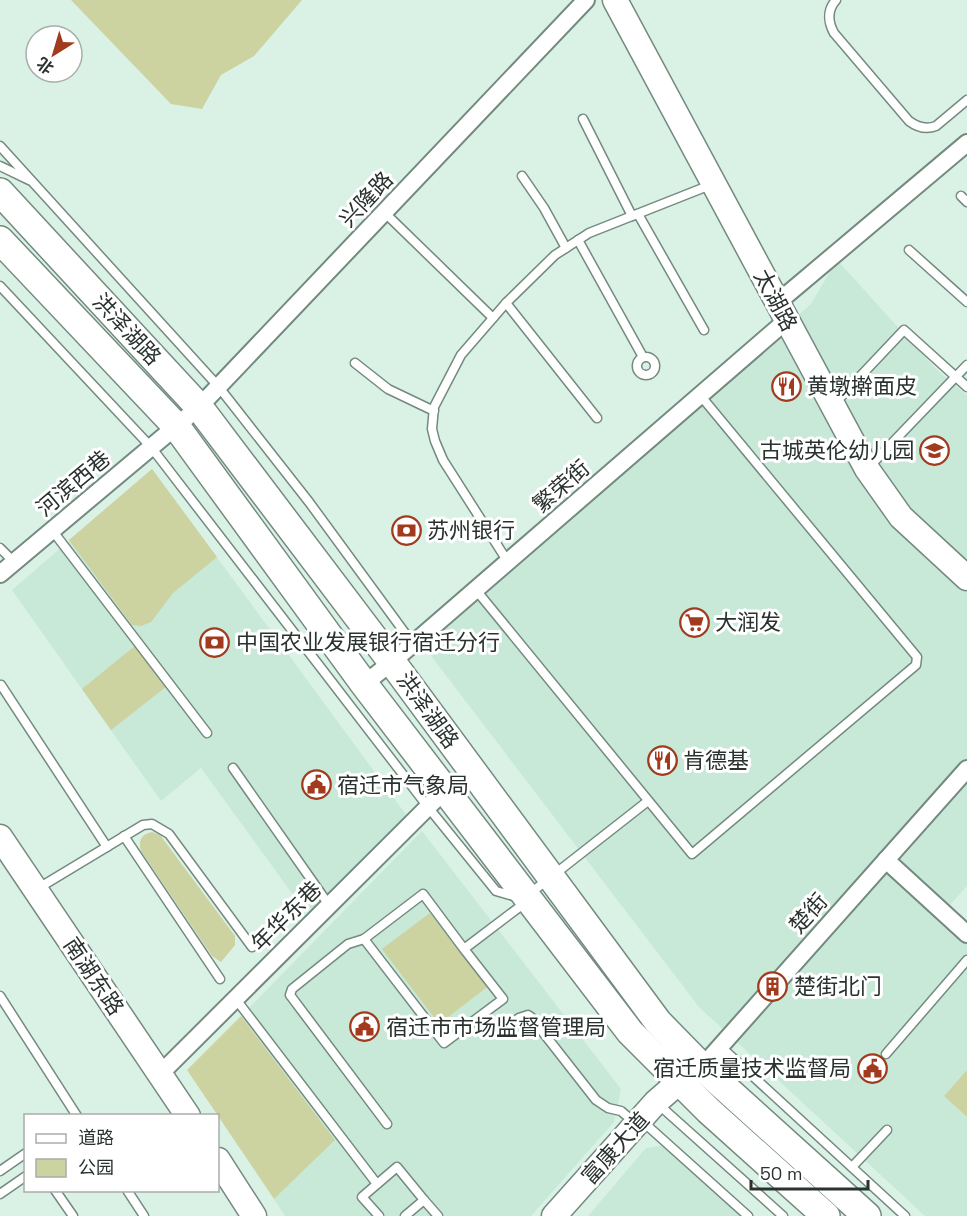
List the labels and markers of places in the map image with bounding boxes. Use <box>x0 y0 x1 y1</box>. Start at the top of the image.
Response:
restaurant icon: 黄墩擀面皮 <box>770 370 802 402</box>
place label: 黄墩擀面皮 <box>807 372 917 400</box>
school or university icon: 古城英伦幼儿园 <box>919 434 951 466</box>
place label: 古城英伦幼儿园 <box>760 436 914 464</box>
bank icon: 苏州银行 <box>390 514 422 546</box>
place label: 苏州银行 <box>427 516 515 544</box>
supermarket icon: 大润发 <box>678 606 710 638</box>
place label: 大润发 <box>715 608 781 636</box>
bank icon: 中国农业发展银行宿迁分行 <box>199 626 231 658</box>
place label: 中国农业发展银行宿迁分行 <box>236 628 500 656</box>
restaurant icon: 肯德基 <box>646 744 678 776</box>
place label: 肯德基 <box>683 746 749 774</box>
public building icon: 宿迁市气象局 <box>300 769 332 801</box>
place label: 宿迁市气象局 <box>337 771 469 799</box>
building icon: 楚街北门 <box>757 970 789 1002</box>
place label: 楚街北门 <box>794 972 882 1000</box>
public building icon: 宿迁市市场监督管理局 <box>349 1011 381 1043</box>
place label: 宿迁市市场监督管理局 <box>386 1013 606 1041</box>
public building icon: 宿迁质量技术监督局 <box>856 1052 888 1084</box>
place label: 宿迁质量技术监督局 <box>653 1054 851 1082</box>

